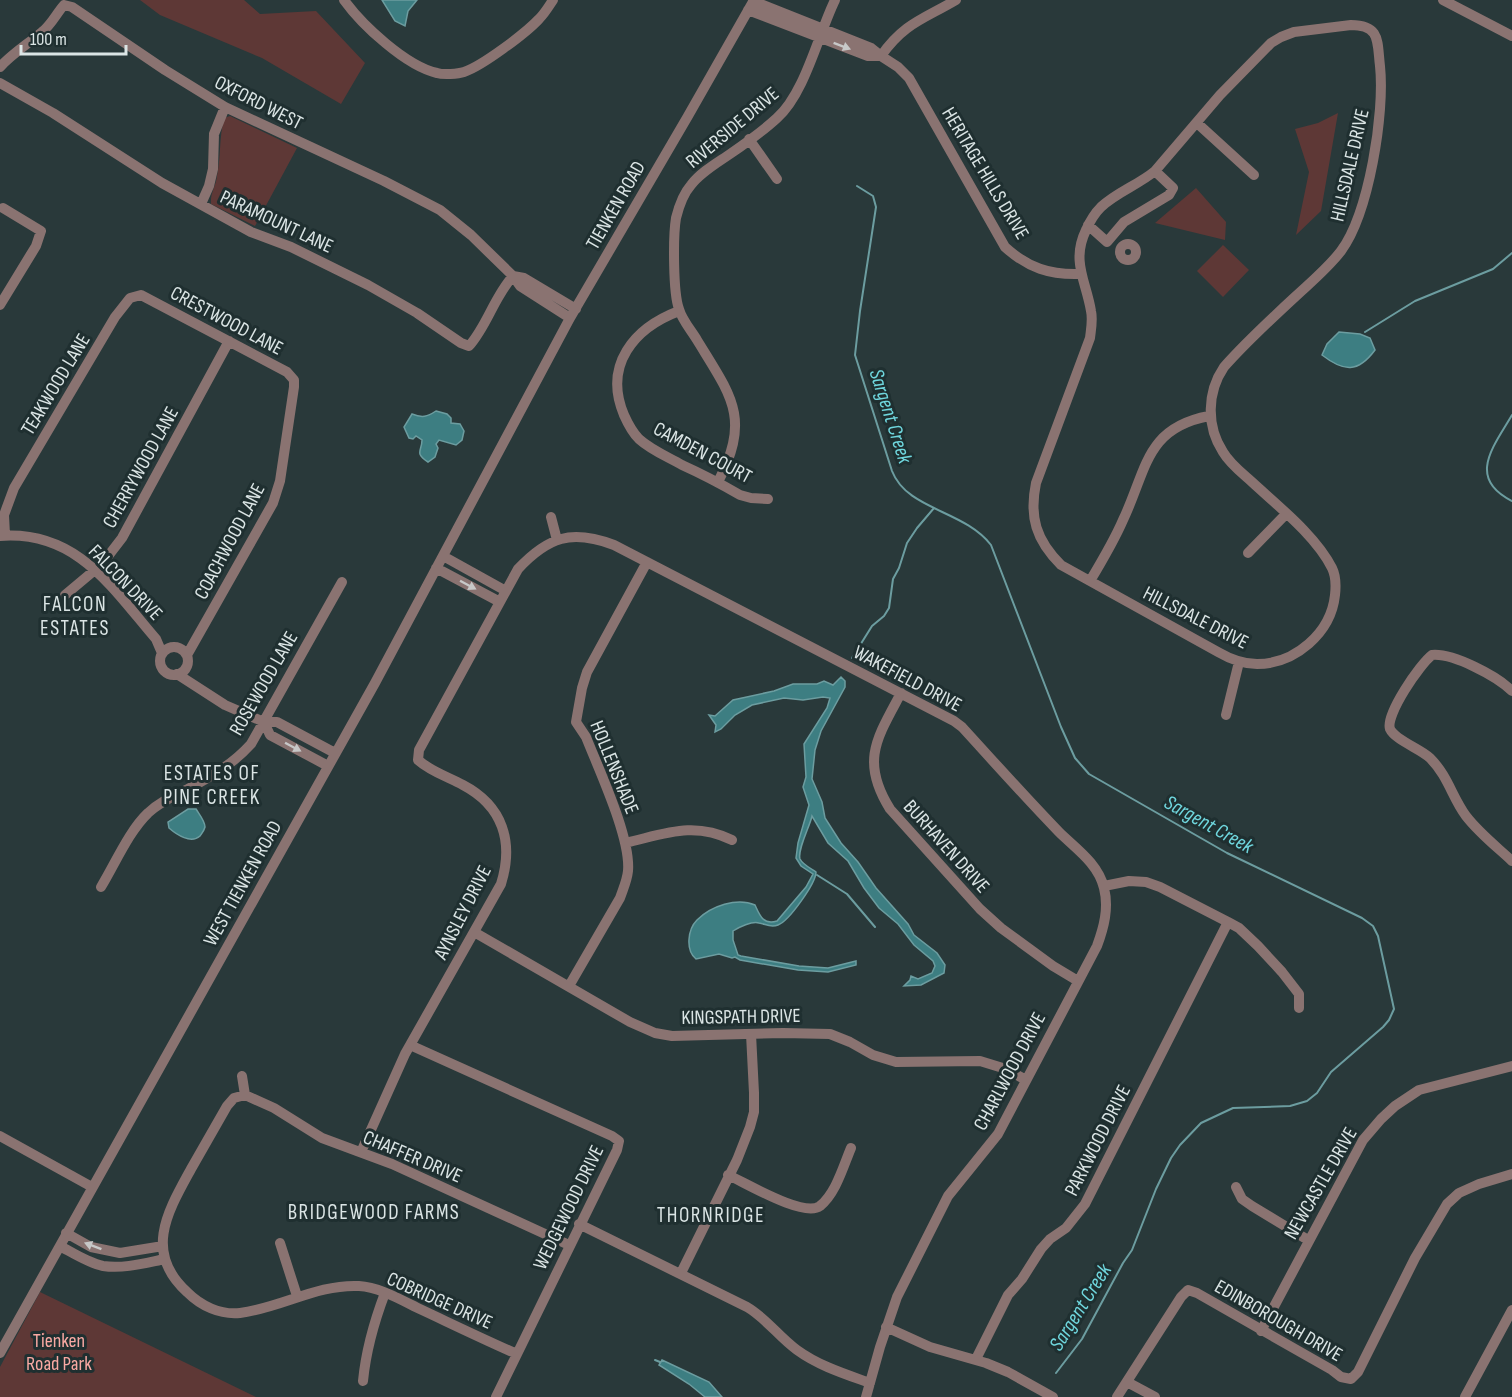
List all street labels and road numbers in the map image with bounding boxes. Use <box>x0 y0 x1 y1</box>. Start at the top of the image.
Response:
street label: OXFORD WEST <box>211 71 307 135</box>
street label: RIVERSIDE DRIVE <box>681 82 784 174</box>
street label: HERITAGE HILLS DRIVE <box>936 103 1034 244</box>
street label: HILLSDALE DRIVE <box>1325 107 1375 224</box>
street label: TIENKEN ROAD <box>581 157 651 254</box>
street label: PARAMOUNT LANE <box>216 185 337 259</box>
street label: CRESTWOOD LANE <box>166 281 287 361</box>
street label: TEAKWOOD LANE <box>16 329 96 440</box>
street label: CHERRYWOOD LANE <box>98 403 184 532</box>
street label: CAMDEN COURT <box>649 417 756 489</box>
street label: COACHWOOD LANE <box>189 479 270 604</box>
street label: FALCON DRIVE <box>83 540 167 626</box>
street label: HILLSDALE DRIVE <box>1139 581 1252 655</box>
street label: ROSEWOOD LANE <box>225 627 303 740</box>
street label: WAKEFIELD DRIVE <box>849 640 966 717</box>
street label: HOLLENSHADE <box>584 717 644 818</box>
street label: BURHAVEN DRIVE <box>898 795 994 898</box>
street label: WEST TIENKEN ROAD <box>199 817 287 950</box>
street label: AYNSLEY DRIVE <box>429 861 497 964</box>
street label: KINGSPATH DRIVE <box>681 1004 801 1030</box>
street label: CHARLWOOD DRIVE <box>969 1008 1051 1135</box>
street label: PARKWOOD DRIVE <box>1060 1081 1136 1200</box>
street label: NEWCASTLE DRIVE <box>1279 1123 1363 1244</box>
street label: CHAFFER DRIVE <box>360 1125 466 1189</box>
street label: WEDGEWOOD DRIVE <box>528 1141 609 1274</box>
street label: COBRIDGE DRIVE <box>383 1267 496 1335</box>
street label: EDINBOROUGH DRIVE <box>1210 1275 1347 1367</box>

